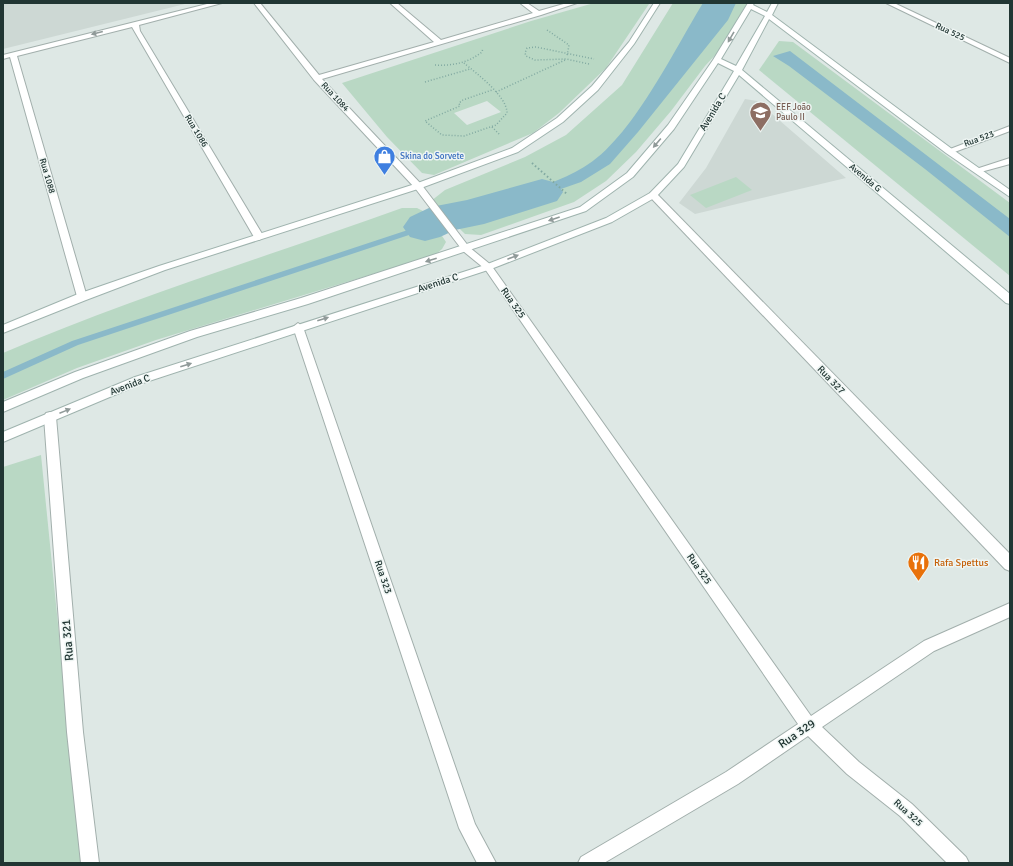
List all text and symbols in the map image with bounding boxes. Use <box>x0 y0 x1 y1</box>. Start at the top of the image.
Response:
street label: Rua 525 <box>934 20 967 44</box>
one-way arrow <box>91 31 104 37</box>
one-way arrow <box>728 31 735 43</box>
street label: Rua 1084 <box>319 80 351 114</box>
street label: Avenida C <box>697 91 729 133</box>
school or university icon: EEF João Paulo II <box>747 99 773 132</box>
place label: EEF João Paulo II <box>776 102 811 123</box>
street label: Rua 1086 <box>182 113 210 149</box>
street label: Rua 523 <box>962 128 996 150</box>
one-way arrow <box>653 138 662 149</box>
shop icon: Skina do Sorvete <box>371 143 397 176</box>
place label: Skina do Sorvete <box>400 151 465 162</box>
street label: Rua 1088 <box>37 157 57 195</box>
street label: Avenida G <box>847 161 883 195</box>
one-way arrow <box>548 216 560 222</box>
one-way arrow <box>507 254 519 260</box>
one-way arrow <box>425 257 437 263</box>
street label: Avenida C <box>416 271 460 295</box>
street label: Rua 325 <box>498 285 528 321</box>
one-way arrow <box>317 316 329 322</box>
one-way arrow <box>180 362 192 368</box>
street label: Rua 327 <box>815 363 847 397</box>
street label: Avenida C <box>108 372 152 398</box>
one-way arrow <box>59 408 70 414</box>
restaurant icon: Rafa Spettus <box>905 550 931 583</box>
street label: Rua 325 <box>684 551 714 587</box>
place label: Rafa Spettus <box>934 557 989 569</box>
street label: Rua 323 <box>372 559 394 595</box>
street label: Rua 321 <box>59 619 77 661</box>
street label: Rua 329 <box>776 716 818 752</box>
street label: Rua 325 <box>891 797 925 829</box>

